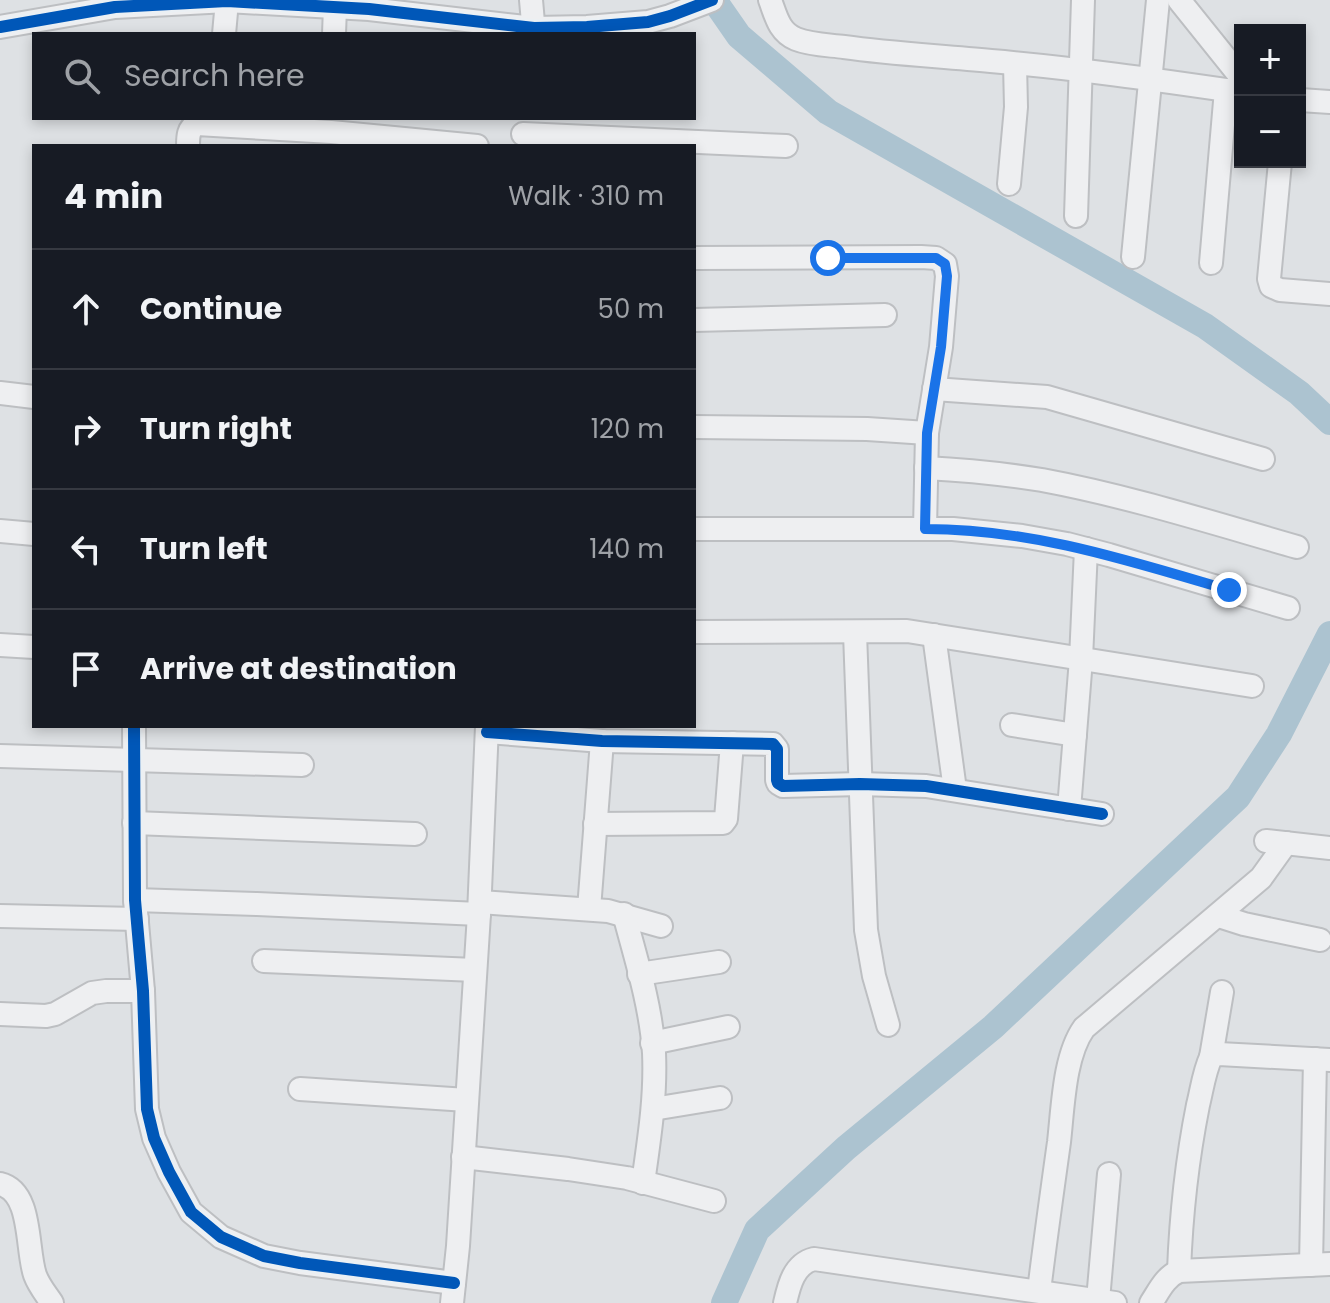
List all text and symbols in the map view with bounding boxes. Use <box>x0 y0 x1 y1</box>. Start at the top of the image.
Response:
map controls <box>1234 24 1306 168</box>
button: + <box>1234 24 1306 96</box>
search box <box>32 32 696 120</box>
icon: search <box>60 54 104 98</box>
text: Search here <box>124 54 305 97</box>
button: − <box>1234 96 1306 168</box>
text: 4 min <box>64 172 163 220</box>
text: Walk · 310 m <box>508 178 664 214</box>
route start <box>810 240 846 276</box>
icon: ahead <box>64 287 108 331</box>
text: Continue <box>140 287 282 330</box>
text: 50 m <box>598 291 664 327</box>
icon: right <box>64 407 108 451</box>
text: Turn right <box>140 407 292 450</box>
text: 120 m <box>591 411 664 447</box>
icon: left <box>64 527 108 571</box>
text: Turn left <box>140 527 268 570</box>
text: 140 m <box>589 531 664 567</box>
route end <box>1211 572 1247 608</box>
icon: arrive <box>64 647 108 691</box>
text: Arrive at destination <box>140 647 457 690</box>

